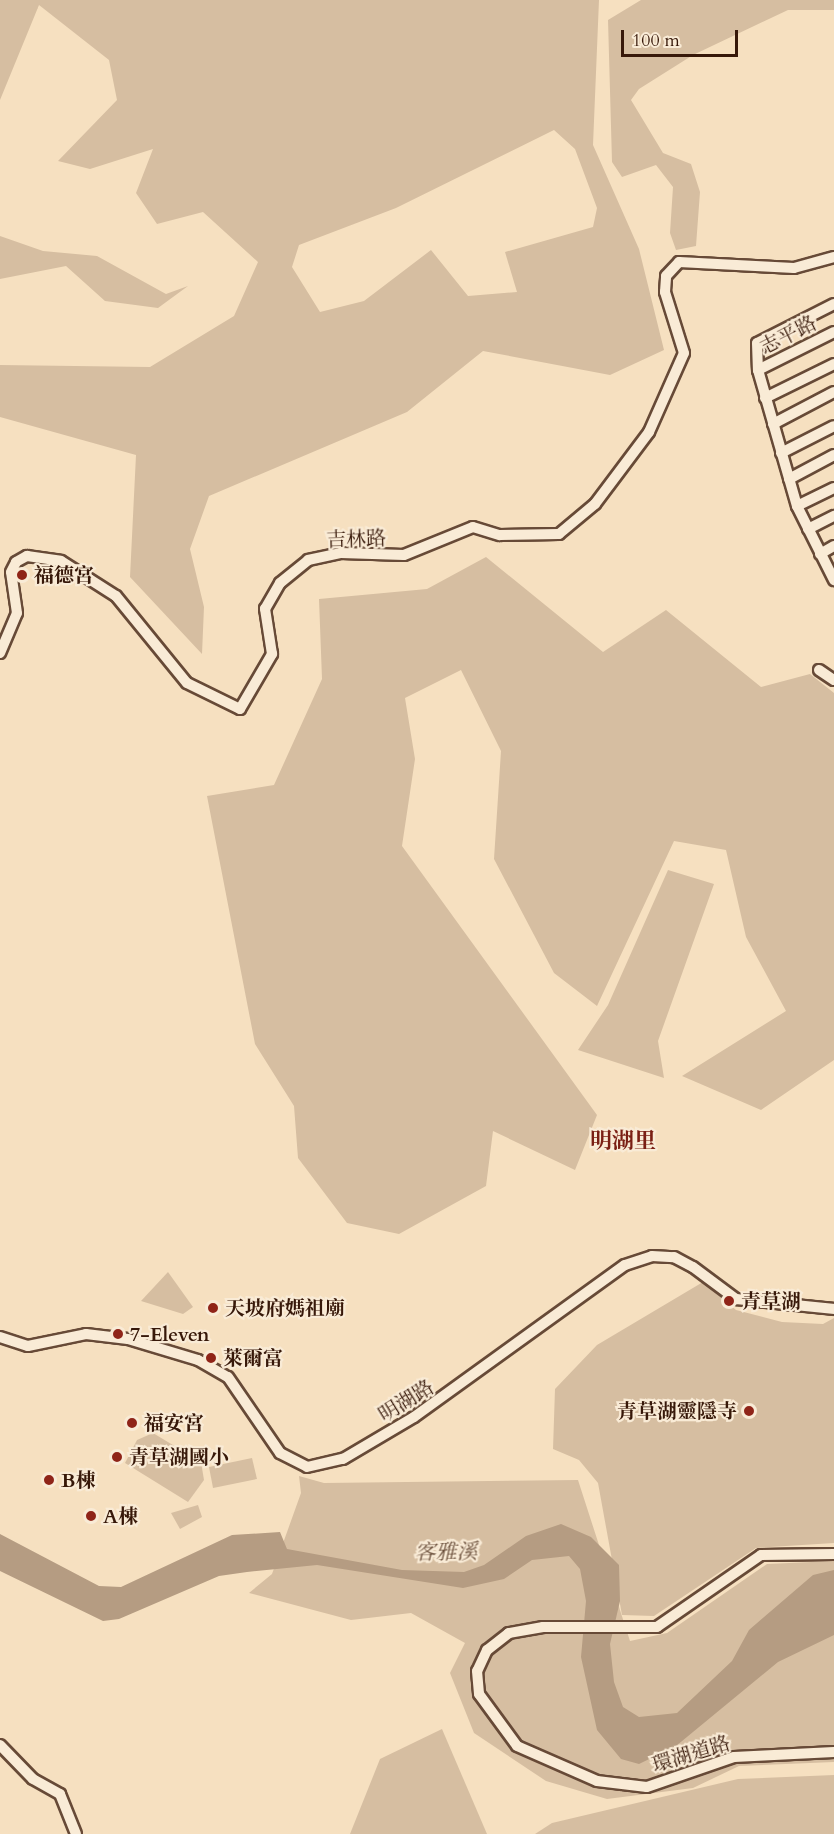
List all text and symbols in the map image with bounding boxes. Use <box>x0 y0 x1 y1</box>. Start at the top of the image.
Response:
scale bar <box>624 18 741 56</box>
text: 100 m <box>632 28 680 53</box>
street label: 志平路 <box>756 311 820 359</box>
street label: 吉林路 <box>326 526 386 552</box>
place label: 福德宮 <box>34 563 94 587</box>
marker: 福德宮 <box>15 568 29 582</box>
district label: 明湖里 <box>590 1129 656 1155</box>
place label: 青草湖 <box>741 1289 801 1313</box>
marker: 青草湖 <box>722 1294 736 1308</box>
place label: 天坡府媽祖廟 <box>225 1296 345 1320</box>
marker: 天坡府媽祖廟 <box>206 1301 220 1315</box>
place label: 7-Eleven <box>130 1322 210 1346</box>
marker: 7-Eleven <box>111 1327 125 1341</box>
place label: 萊爾富 <box>223 1346 283 1370</box>
marker: 萊爾富 <box>204 1351 218 1365</box>
street label: 明湖路 <box>374 1375 438 1427</box>
place label: 青草湖靈隱寺 <box>617 1399 737 1423</box>
marker: 青草湖靈隱寺 <box>742 1404 756 1418</box>
place label: 福安宮 <box>144 1411 204 1435</box>
marker: 福安宮 <box>125 1416 139 1430</box>
place label: 青草湖國小 <box>129 1445 229 1469</box>
marker: 青草湖國小 <box>110 1450 124 1464</box>
place label: B棟 <box>61 1468 95 1492</box>
marker: B棟 <box>42 1473 56 1487</box>
place label: A棟 <box>103 1504 138 1528</box>
marker: A棟 <box>84 1509 98 1523</box>
water label: 客雅溪 <box>414 1540 478 1566</box>
street label: 環湖道路 <box>649 1731 733 1777</box>

